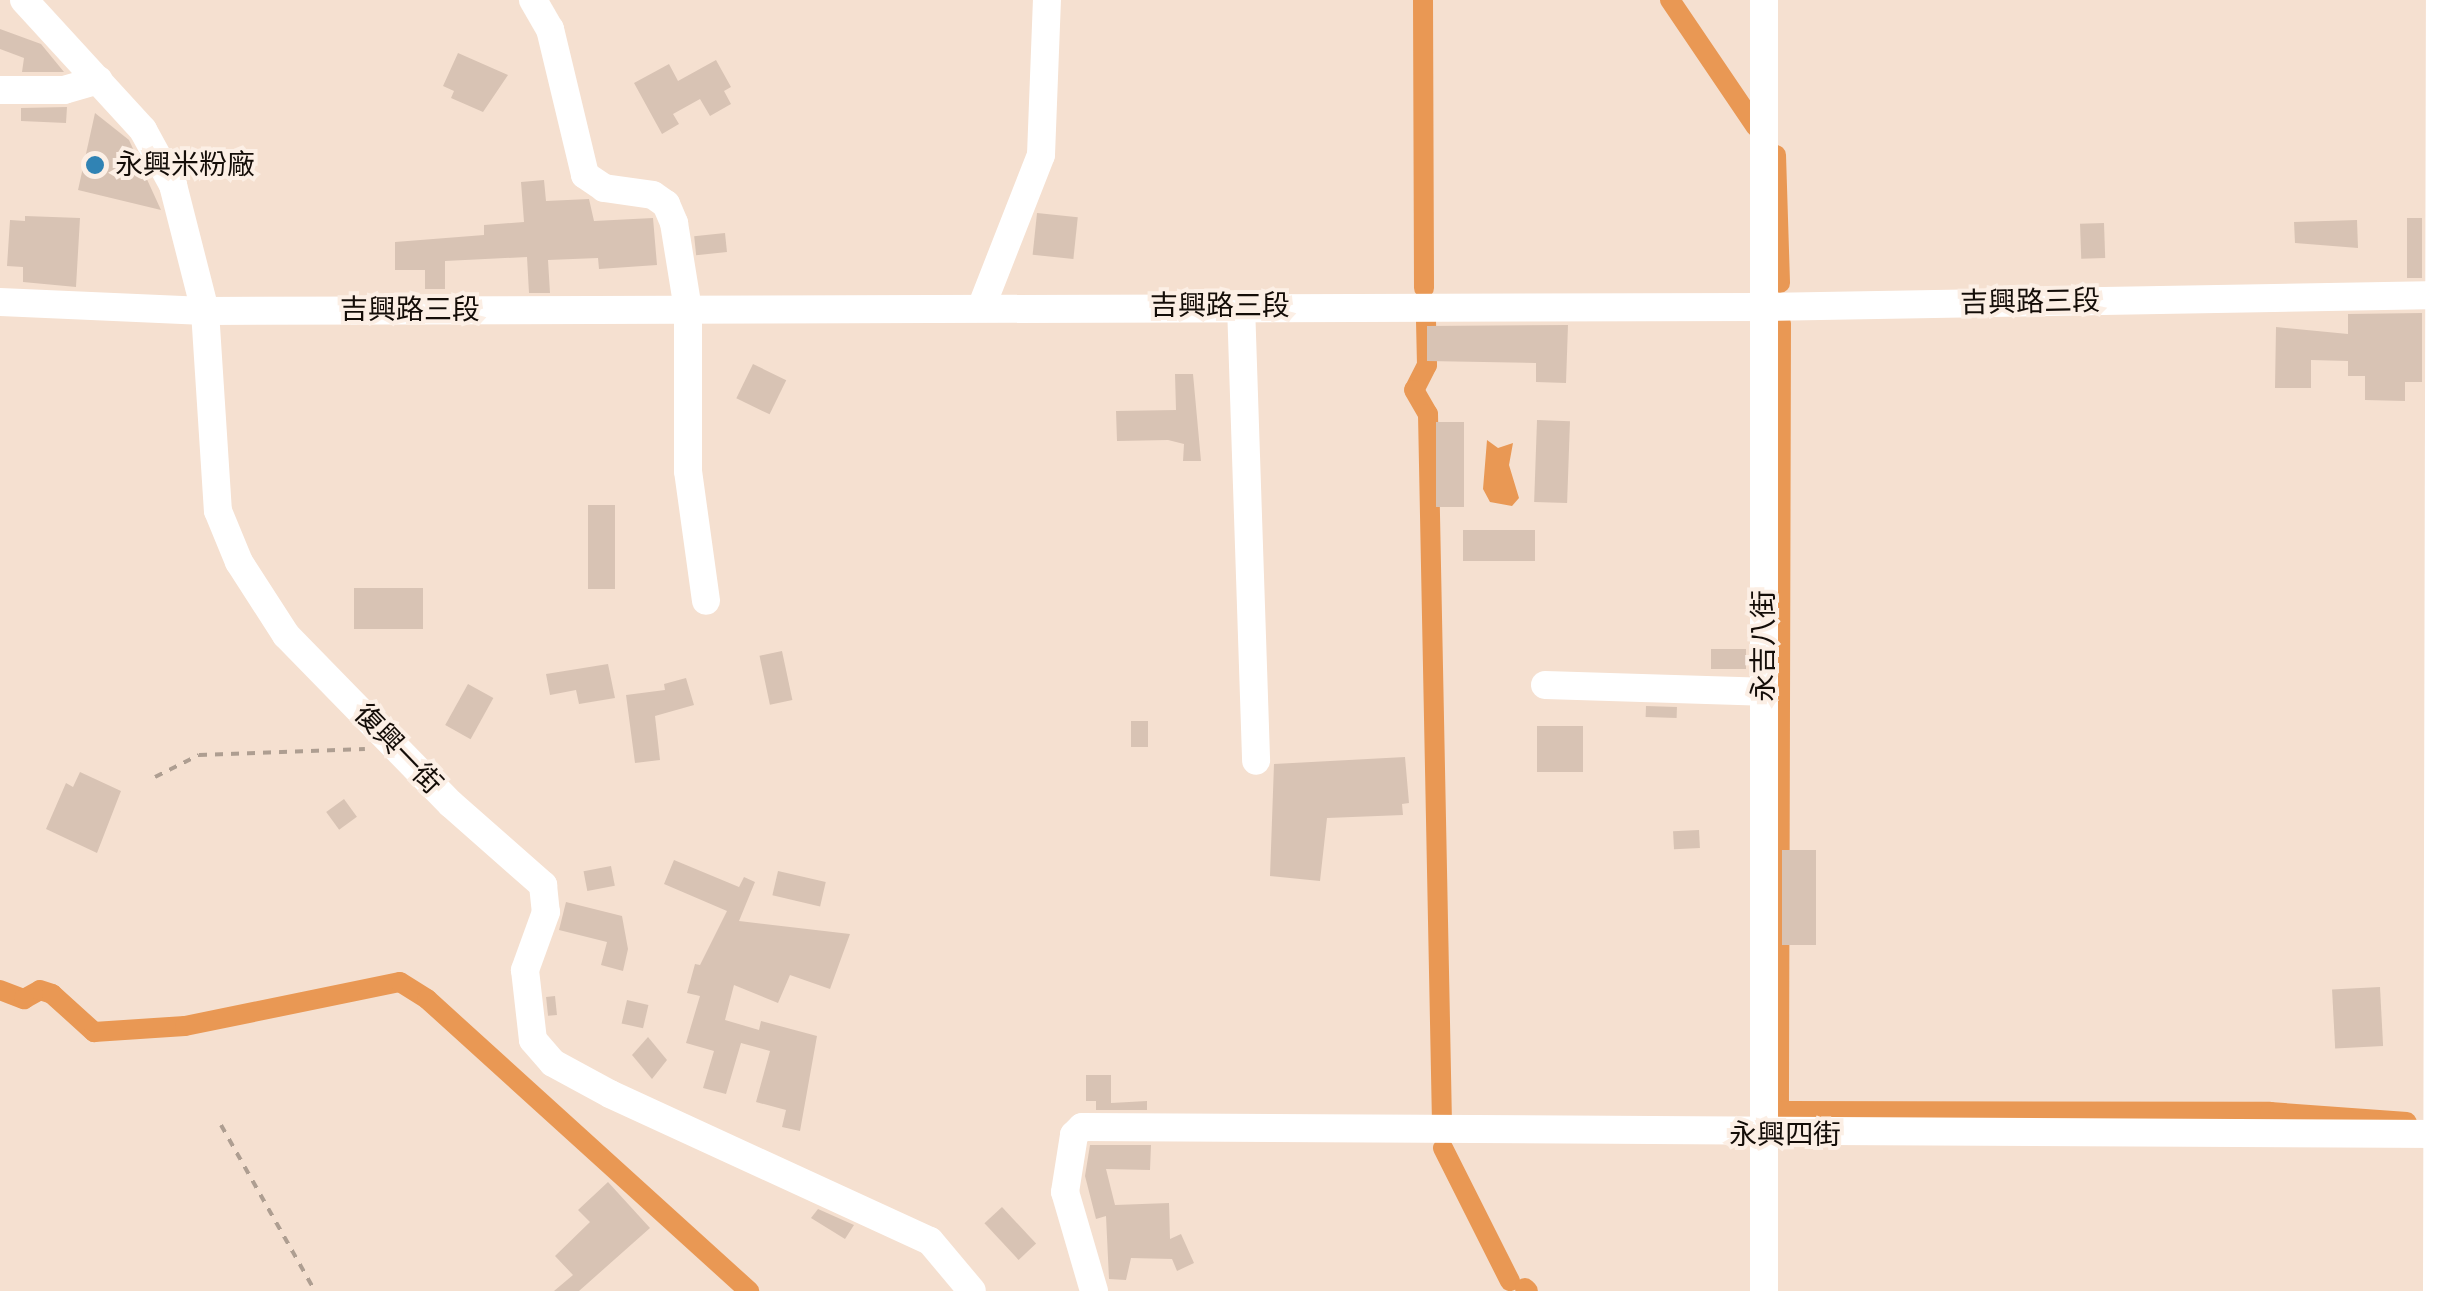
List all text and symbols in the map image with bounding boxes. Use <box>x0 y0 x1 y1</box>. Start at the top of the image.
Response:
place label: 永興米粉廠 <box>115 148 255 182</box>
marker: 永興米粉廠 <box>84 154 106 176</box>
street label: 吉興路三段 <box>1960 284 2100 320</box>
street label: 吉興路三段 <box>1150 289 1290 323</box>
street label: 吉興路三段 <box>340 293 480 327</box>
street label: 永吉八街 <box>1747 590 1781 702</box>
street label: 復興一街 <box>347 697 449 801</box>
street label: 永興四街 <box>1729 1118 1841 1152</box>

